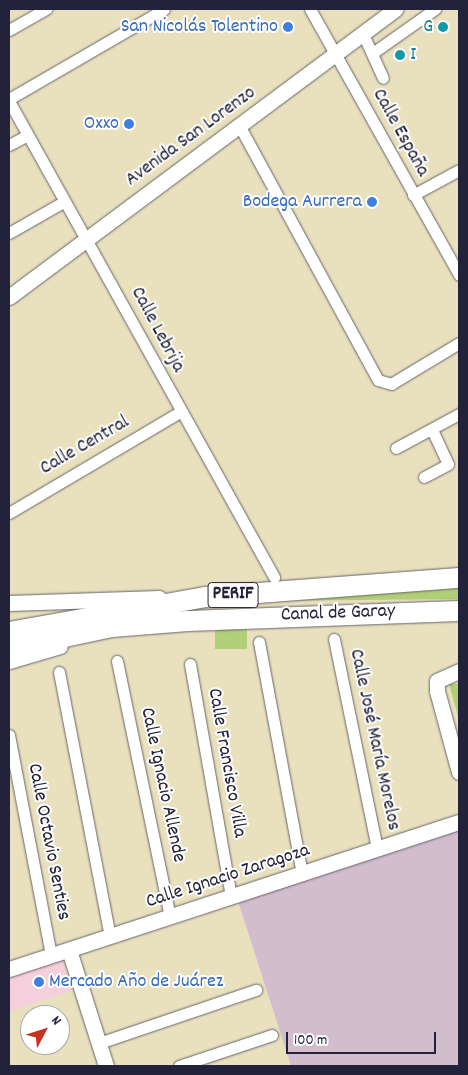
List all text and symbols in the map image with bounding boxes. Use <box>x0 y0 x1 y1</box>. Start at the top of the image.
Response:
place label: San Nicolás Tolentino <box>121 15 278 39</box>
place label: G <box>423 15 433 39</box>
marker: San Nicolás Tolentino <box>282 21 294 33</box>
marker: G <box>437 21 449 33</box>
place label: I <box>410 43 416 67</box>
marker: I <box>394 49 406 61</box>
street label: Avenida San Lorenzo <box>121 82 261 192</box>
street label: Calle España <box>366 85 434 181</box>
place label: Oxxo <box>84 112 119 136</box>
marker: Oxxo <box>123 118 135 130</box>
place label: Bodega Aurrera <box>243 190 362 214</box>
marker: Bodega Aurrera <box>366 196 378 208</box>
street label: Calle Lebrija <box>124 283 190 377</box>
street label: Calle Central <box>36 411 134 481</box>
road number: PERIF <box>207 578 259 612</box>
street label: Canal de Garay <box>280 600 396 628</box>
street label: Calle José María Morelos <box>343 647 405 833</box>
street label: Calle Francisco Villa <box>201 687 251 839</box>
street label: Calle Ignacio Allende <box>134 705 190 865</box>
street label: Calle Octavio Senties <box>21 762 75 922</box>
street label: Calle Ignacio Zaragoza <box>143 839 313 915</box>
place label: Mercado Año de Juárez <box>49 970 223 994</box>
marker: Mercado Año de Juárez <box>33 976 45 988</box>
north arrow <box>20 1005 70 1055</box>
text: N <box>46 1012 66 1030</box>
scale bar <box>288 1022 438 1054</box>
text: 100 m <box>294 1030 327 1052</box>

